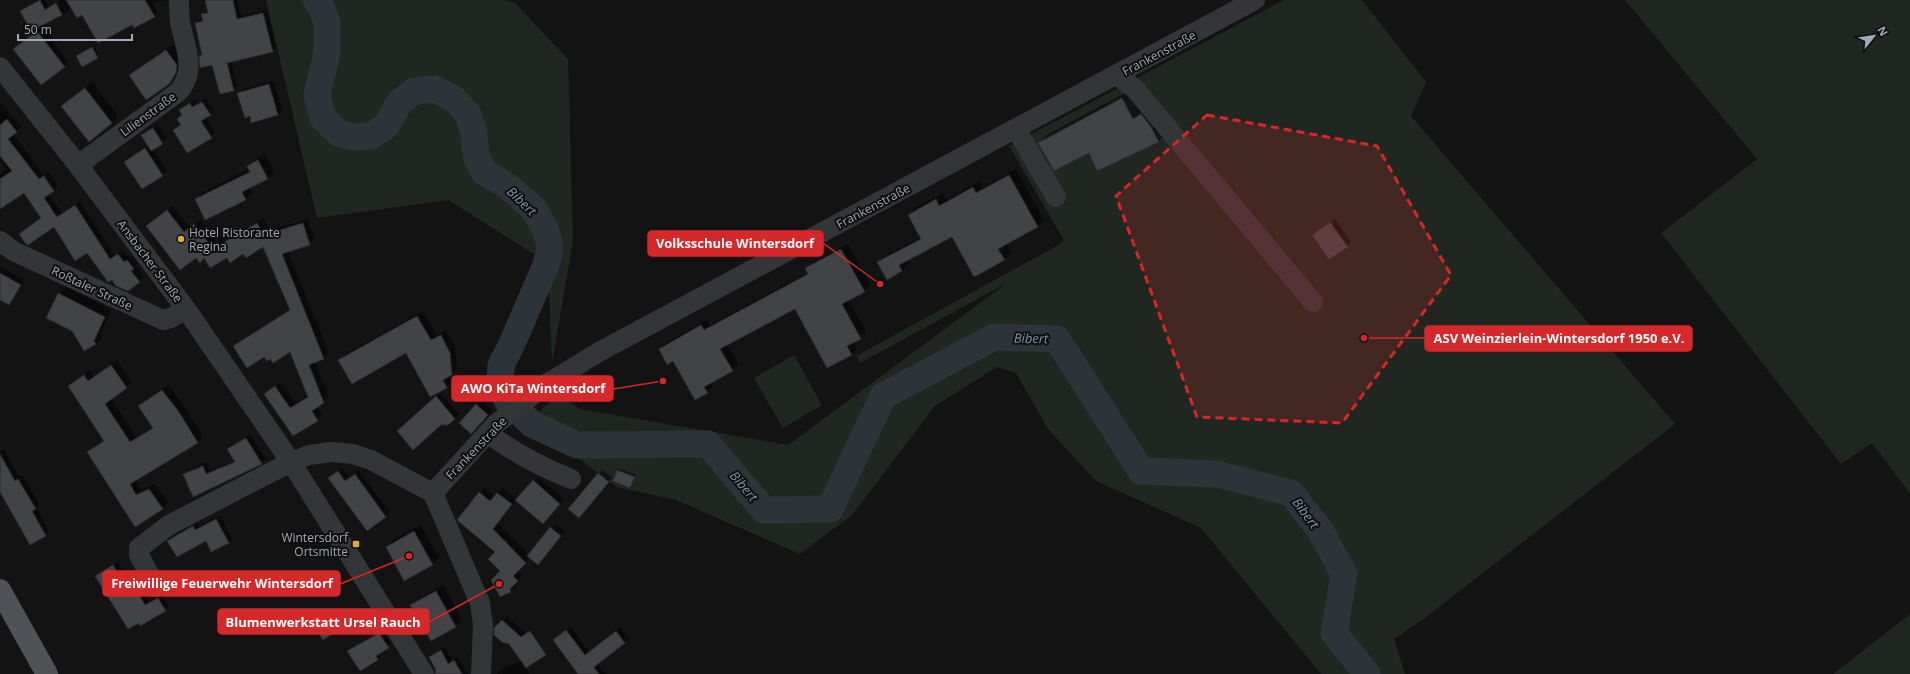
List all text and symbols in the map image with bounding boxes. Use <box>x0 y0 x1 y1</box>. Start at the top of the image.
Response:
scale bar <box>18 16 132 42</box>
north arrow <box>1854 16 1894 56</box>
text: 50 m <box>24 21 52 38</box>
text: N <box>1874 23 1892 38</box>
street label: Frankenstraße <box>1119 26 1199 80</box>
street label: Lilienstraße <box>117 88 180 140</box>
street label: Frankenstraße <box>833 179 913 233</box>
water label: Bibert <box>503 183 541 220</box>
street label: Ansbacher Straße <box>113 216 187 306</box>
place label: Hotel Ristorante Regina <box>189 224 280 255</box>
callout: Volksschule Wintersdorf <box>648 231 823 256</box>
marker: Hotel Ristorante Regina <box>176 234 186 244</box>
text: Volksschule Wintersdorf <box>656 234 815 252</box>
street label: Roßtaler Straße <box>49 262 135 314</box>
callout: ASV Weinzierlein-Wintersdorf 1950 e.V. <box>1425 326 1692 351</box>
water label: Bibert <box>1014 329 1049 347</box>
text: ASV Weinzierlein-Wintersdorf 1950 e.V. <box>1434 329 1684 347</box>
callout: AWO KiTa Wintersdorf <box>452 376 613 401</box>
text: AWO KiTa Wintersdorf <box>461 379 606 397</box>
street label: Frankenstraße <box>442 413 511 483</box>
water label: Bibert <box>726 467 762 506</box>
water label: Bibert <box>1288 494 1324 533</box>
place label: Wintersdorf Ortsmitte <box>281 529 349 560</box>
marker: Wintersdorf Ortsmitte <box>351 539 361 549</box>
callout: Freiwillige Feuerwehr Wintersdorf <box>103 571 340 596</box>
text: Freiwillige Feuerwehr Wintersdorf <box>111 574 334 592</box>
callout: Blumenwerkstatt Ursel Rauch <box>218 609 429 634</box>
text: Blumenwerkstatt Ursel Rauch <box>225 613 421 631</box>

